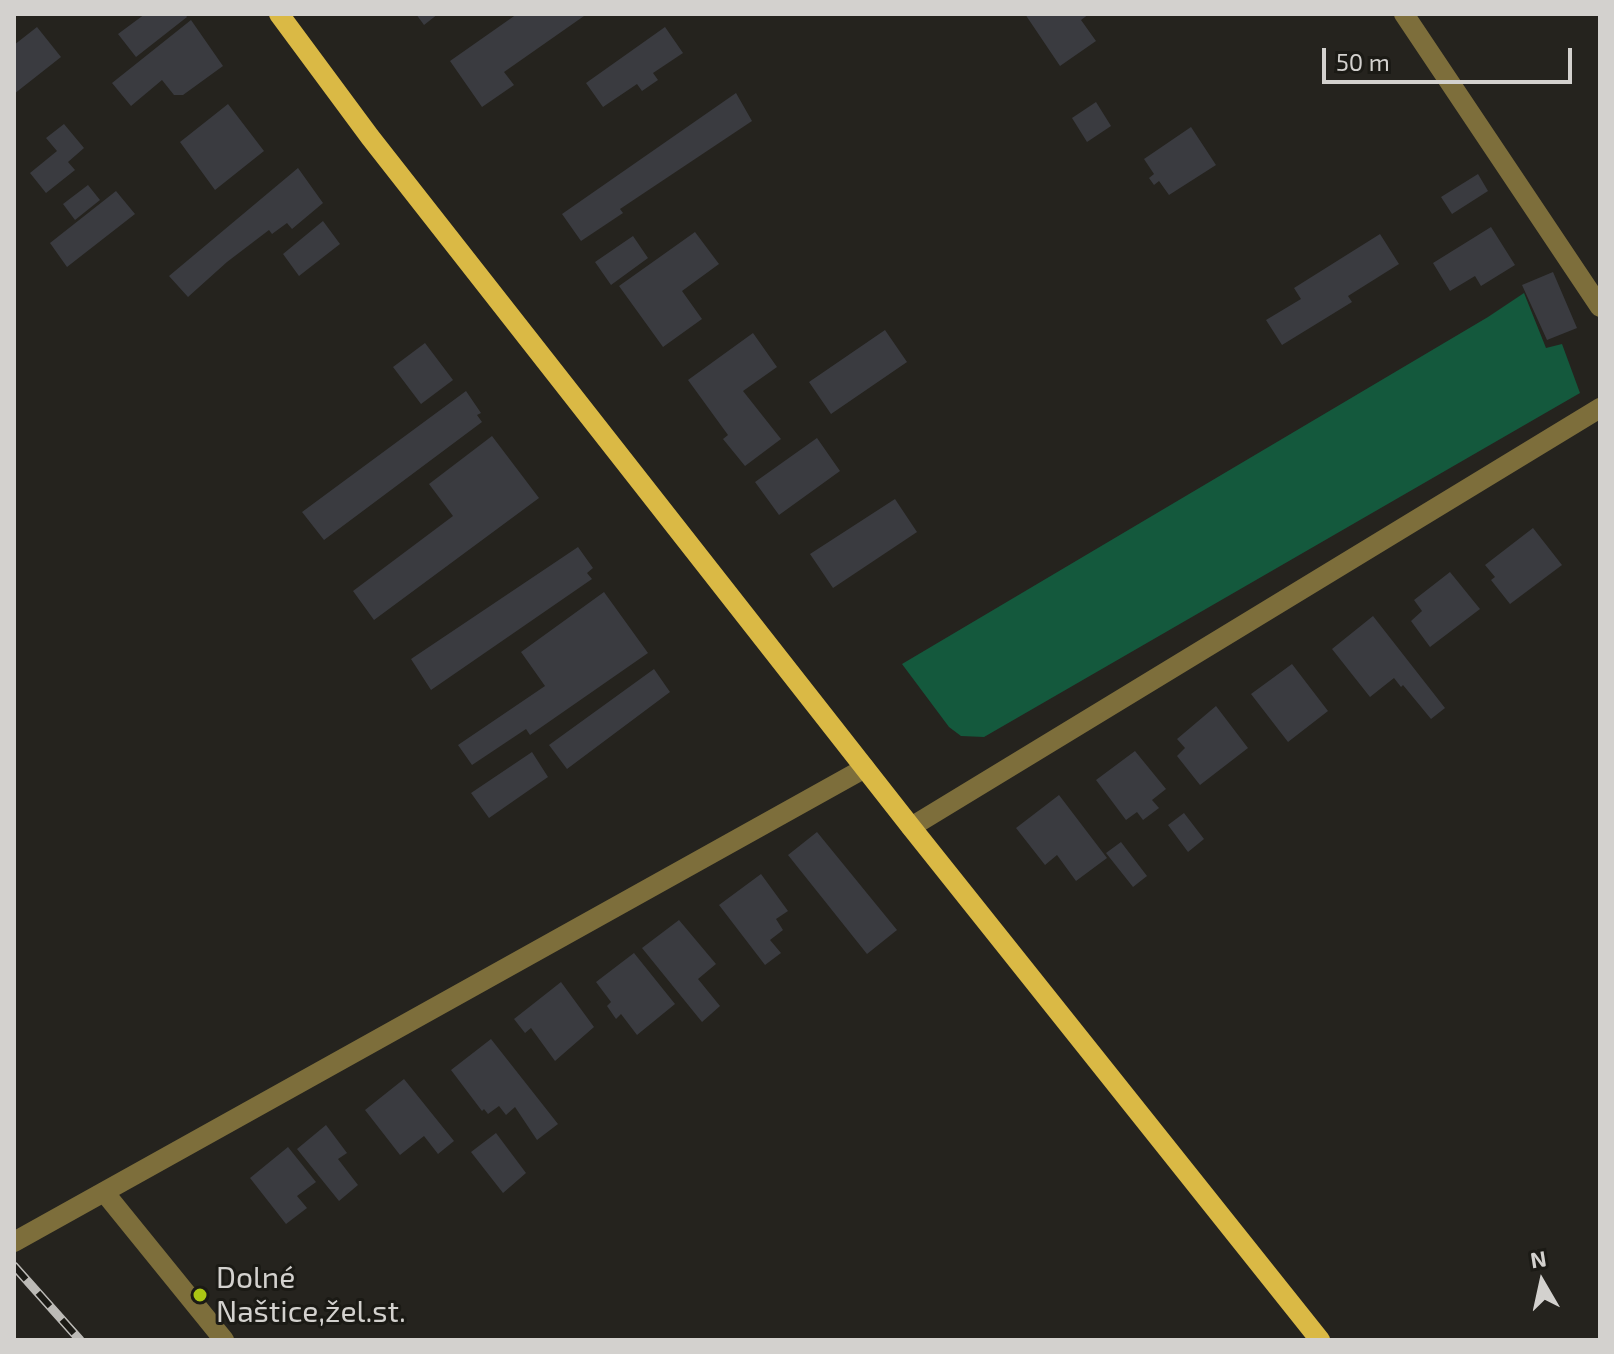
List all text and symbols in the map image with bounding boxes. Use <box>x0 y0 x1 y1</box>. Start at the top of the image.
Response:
scale bar <box>1326 32 1576 82</box>
text: 50 m <box>1336 47 1390 76</box>
north arrow <box>1502 1242 1582 1322</box>
text: N <box>1528 1244 1548 1272</box>
place label: Dolné Naštice,žel.st. <box>216 1260 406 1330</box>
marker: Dolné Naštice,žel.st. <box>191 1286 209 1304</box>

